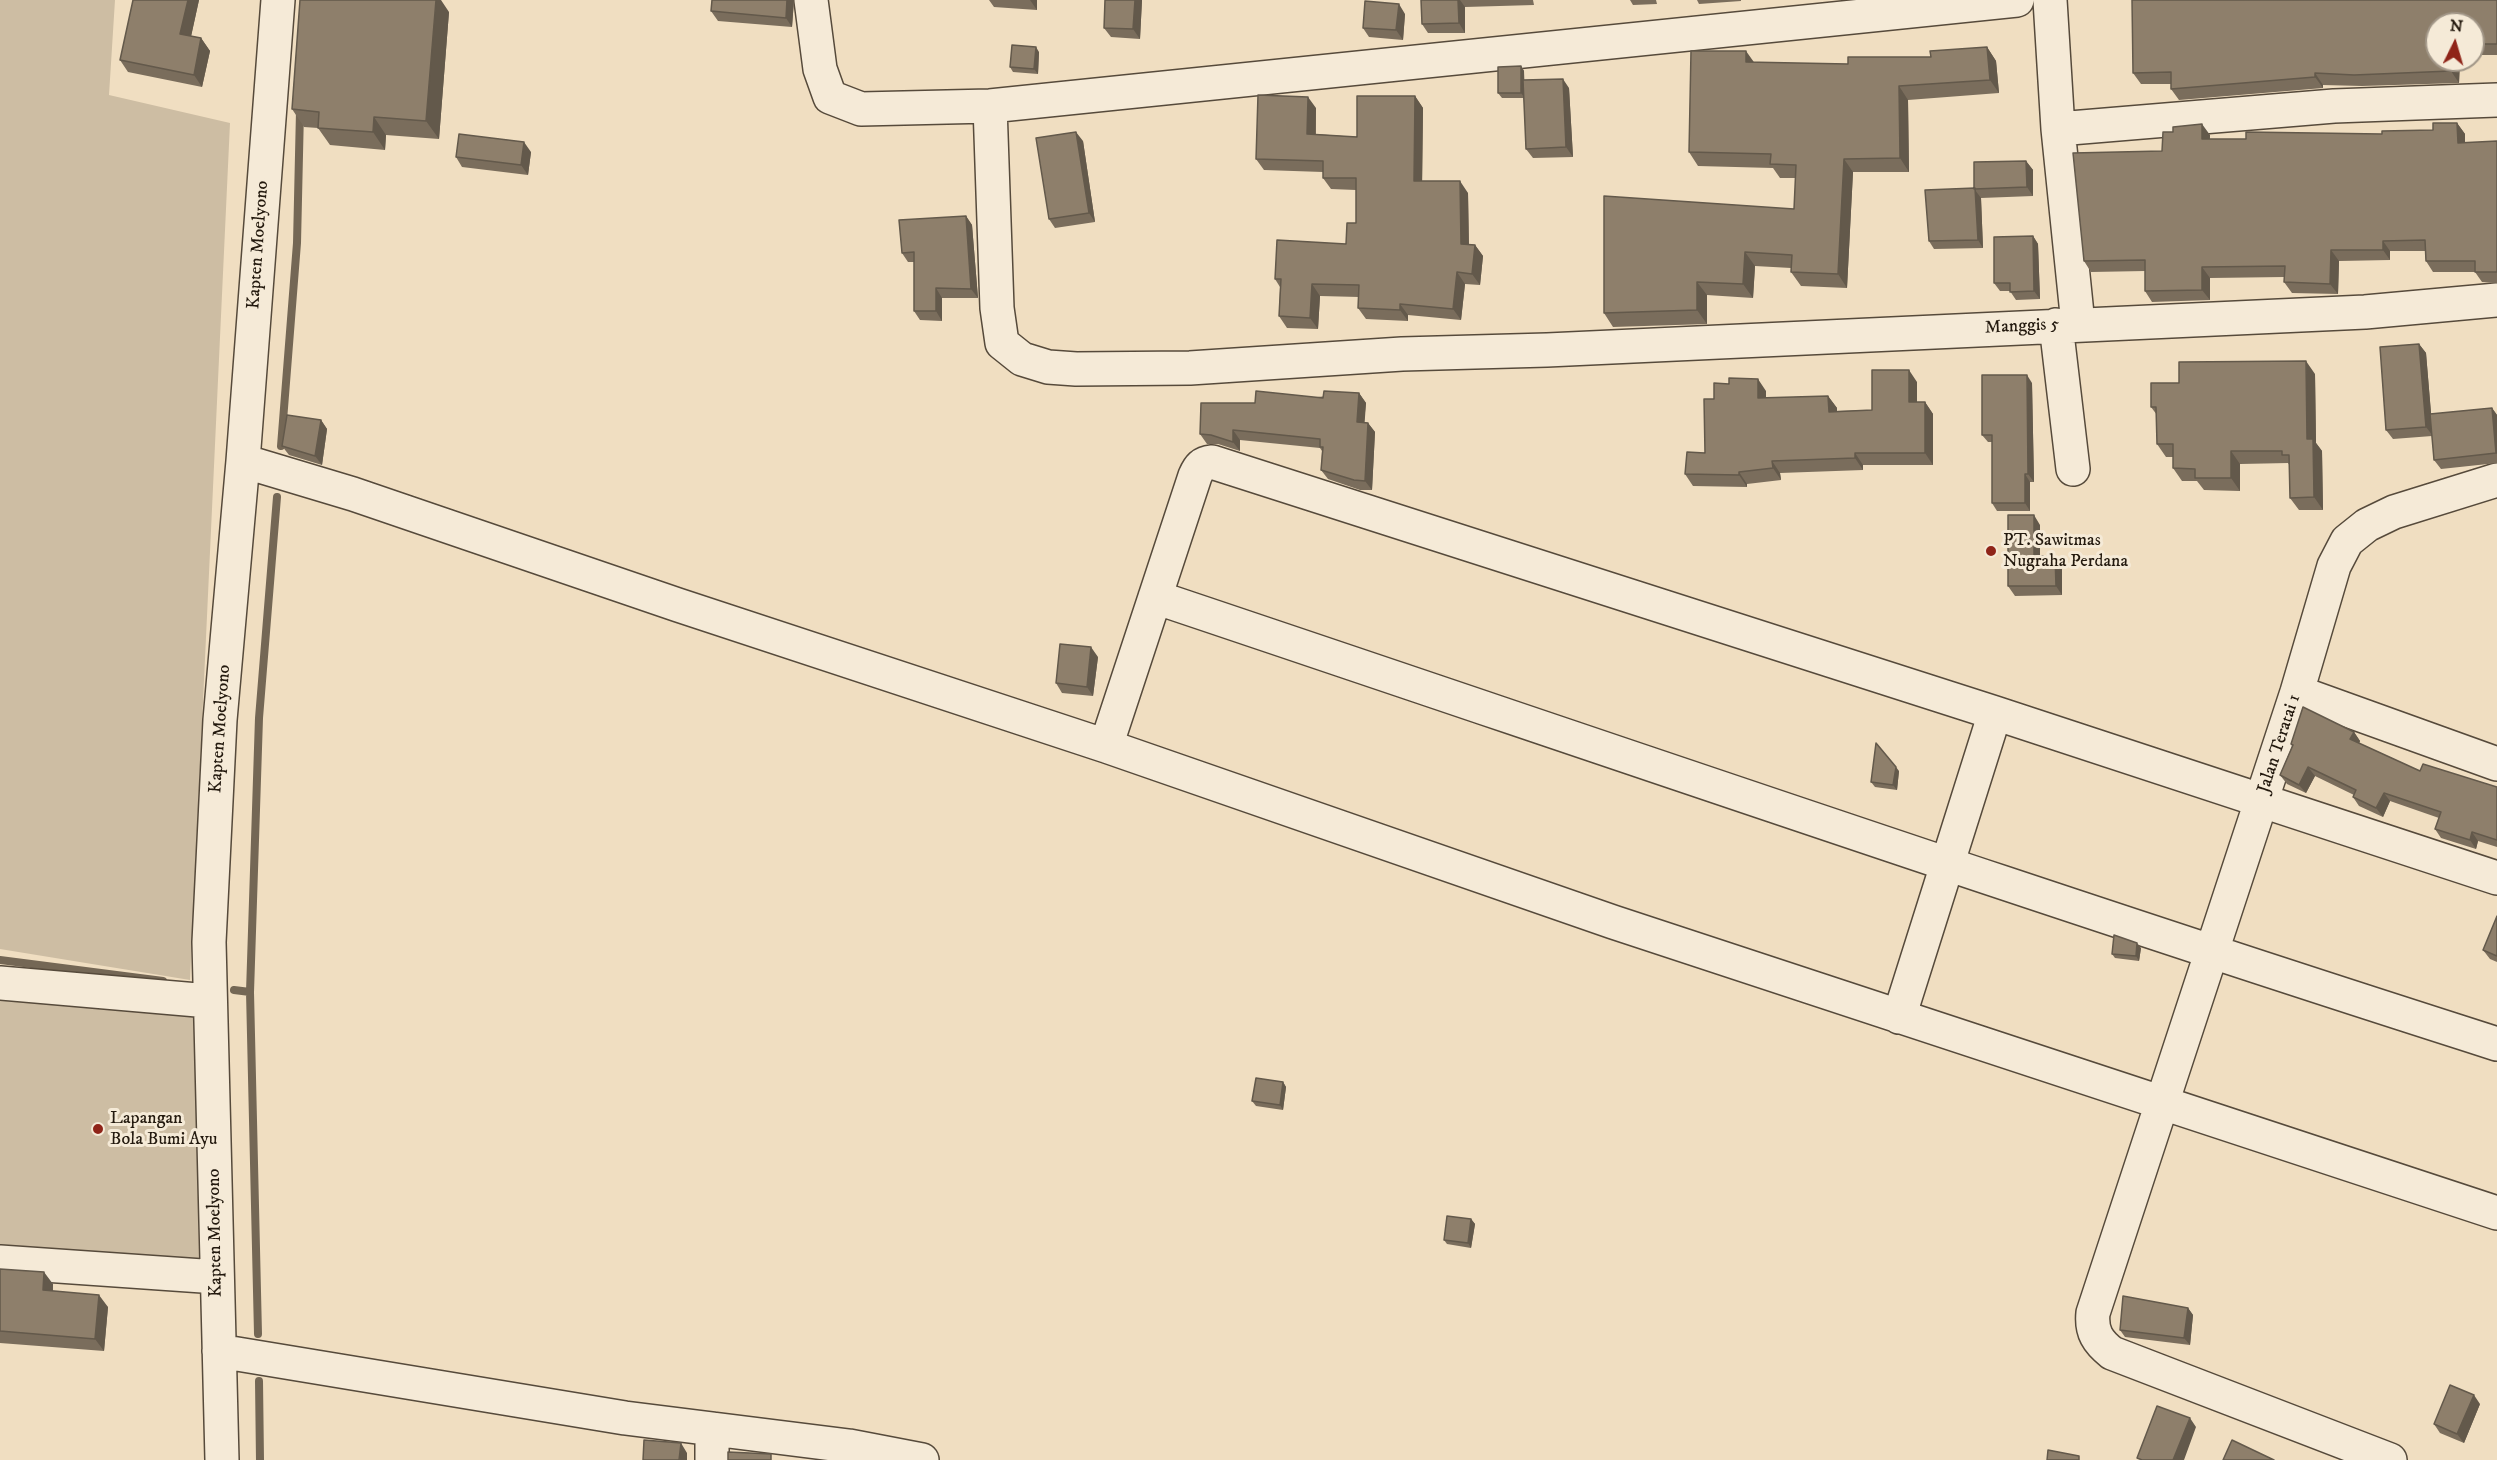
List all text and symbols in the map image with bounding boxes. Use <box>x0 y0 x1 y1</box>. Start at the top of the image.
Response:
north arrow <box>2425 12 2485 72</box>
text: N <box>2449 16 2464 37</box>
street label: Kapten Moelyono <box>244 180 274 310</box>
street label: Manggis 5 <box>1984 314 2060 340</box>
place label: PT. Sawitmas Nugraha Perdana <box>2003 530 2128 572</box>
marker: PT. Sawitmas Nugraha Perdana <box>1984 544 1998 558</box>
street label: Kapten Moelyono <box>206 664 236 794</box>
street label: Jalan Teratai 1 <box>2254 692 2306 796</box>
place label: Lapangan Bola Bumi Ayu <box>110 1108 217 1150</box>
marker: Lapangan Bola Bumi Ayu <box>91 1122 105 1136</box>
street label: Kapten Moelyono <box>204 1168 228 1298</box>

